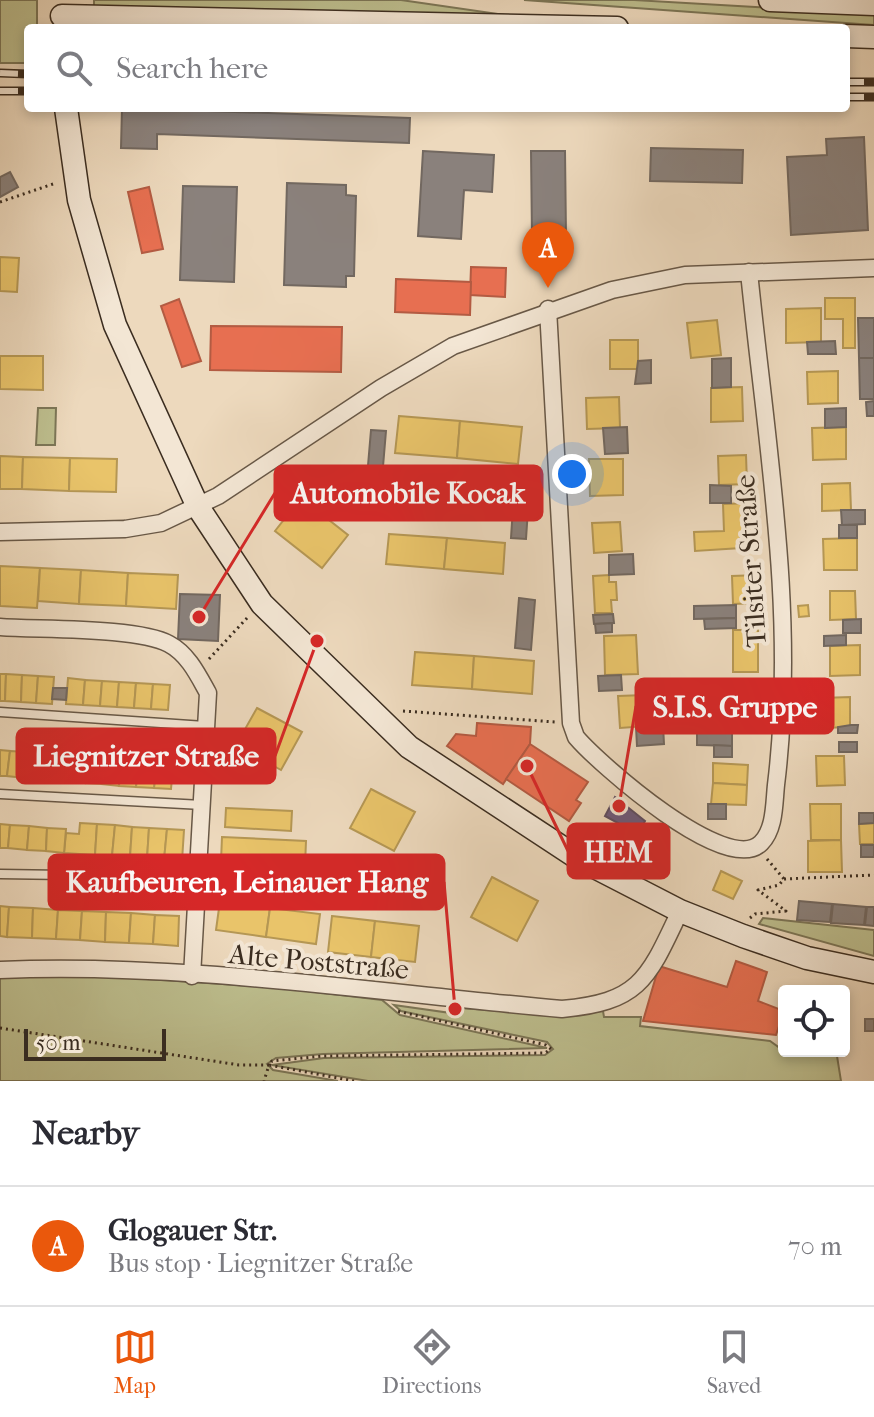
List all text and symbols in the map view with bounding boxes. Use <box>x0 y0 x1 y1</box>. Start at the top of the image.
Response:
search box <box>24 24 850 112</box>
icon: search <box>52 46 96 90</box>
text: Search here <box>116 51 268 86</box>
pin: A <box>522 222 574 288</box>
your location <box>552 454 592 494</box>
callout: Automobile Kocak <box>275 466 542 520</box>
street label: Tilsiter Straße <box>728 473 773 648</box>
text: Automobile Kocak <box>289 476 527 511</box>
callout: S.I.S. Gruppe <box>636 679 833 733</box>
text: S.I.S. Gruppe <box>653 690 818 725</box>
callout: Liegnitzer Straße <box>17 729 275 783</box>
text: Liegnitzer Straße <box>33 739 259 774</box>
callout: HEM <box>568 824 669 878</box>
text: HEM <box>583 835 653 870</box>
callout: Kaufbeuren, Leinauer Hang <box>49 855 444 909</box>
text: Kaufbeuren, Leinauer Hang <box>66 865 429 900</box>
street label: Alte Poststraße <box>226 937 411 986</box>
map controls <box>778 985 850 1057</box>
button: locate <box>778 985 850 1057</box>
scale bar <box>24 1025 166 1061</box>
text: 50 m <box>36 1030 81 1056</box>
text: Nearby <box>32 1113 139 1153</box>
text: Glogauer Str. <box>108 1213 277 1248</box>
text: A <box>50 1231 66 1262</box>
text: 70 m <box>788 1231 842 1262</box>
text: Bus stop · Liegnitzer Straße <box>108 1248 413 1279</box>
tab: Map <box>113 1325 157 1399</box>
tab: Directions <box>382 1325 481 1399</box>
tab: Saved <box>707 1325 761 1399</box>

